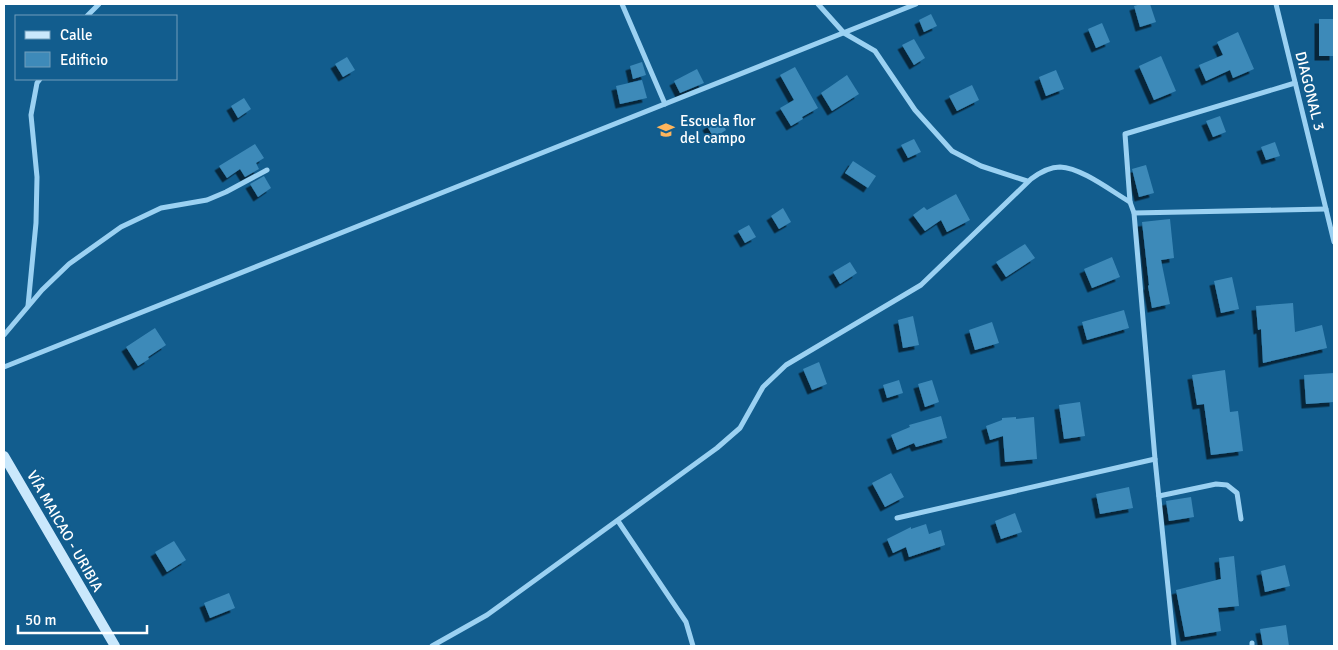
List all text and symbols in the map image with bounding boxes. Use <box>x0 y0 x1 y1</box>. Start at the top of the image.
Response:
legend <box>15 15 178 80</box>
text: Calle <box>60 26 93 44</box>
street label: DIAGONAL 3 <box>1291 49 1329 133</box>
text: Edificio <box>60 51 108 69</box>
place label: Escuela flor del campo <box>680 112 756 147</box>
school or university icon: Escuela flor del campo <box>656 120 676 140</box>
street label: VÍA MAICAO - URIBIA <box>23 467 108 595</box>
scale bar <box>18 602 146 634</box>
text: 50 m <box>25 611 56 629</box>

